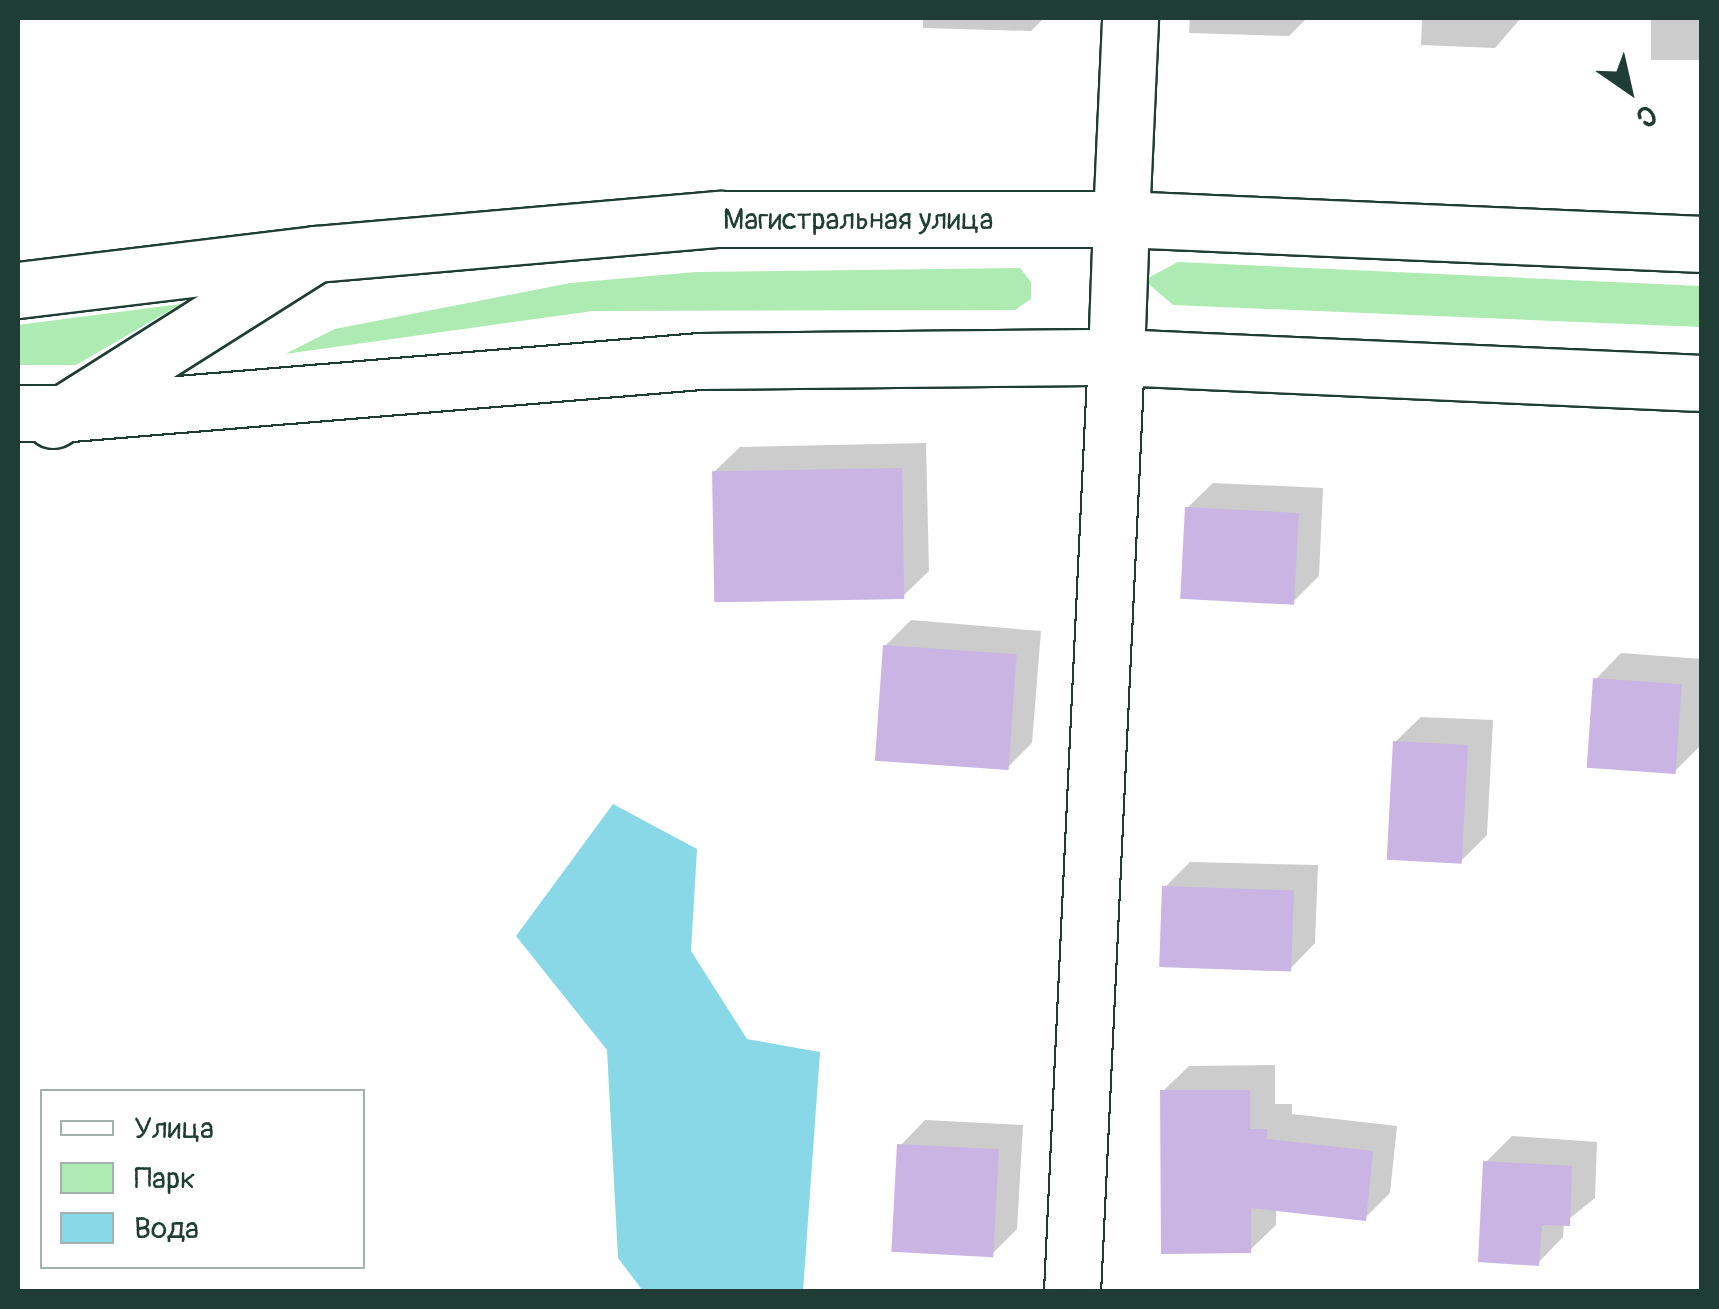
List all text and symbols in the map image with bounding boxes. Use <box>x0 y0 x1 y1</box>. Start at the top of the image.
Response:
north arrow <box>1579 40 1679 140</box>
text: С <box>1629 96 1663 135</box>
street label: Магистральная улица <box>723 202 993 238</box>
legend <box>40 1089 365 1269</box>
text: Улица <box>134 1110 214 1147</box>
text: Парк <box>134 1160 196 1197</box>
text: Вода <box>134 1210 199 1247</box>

